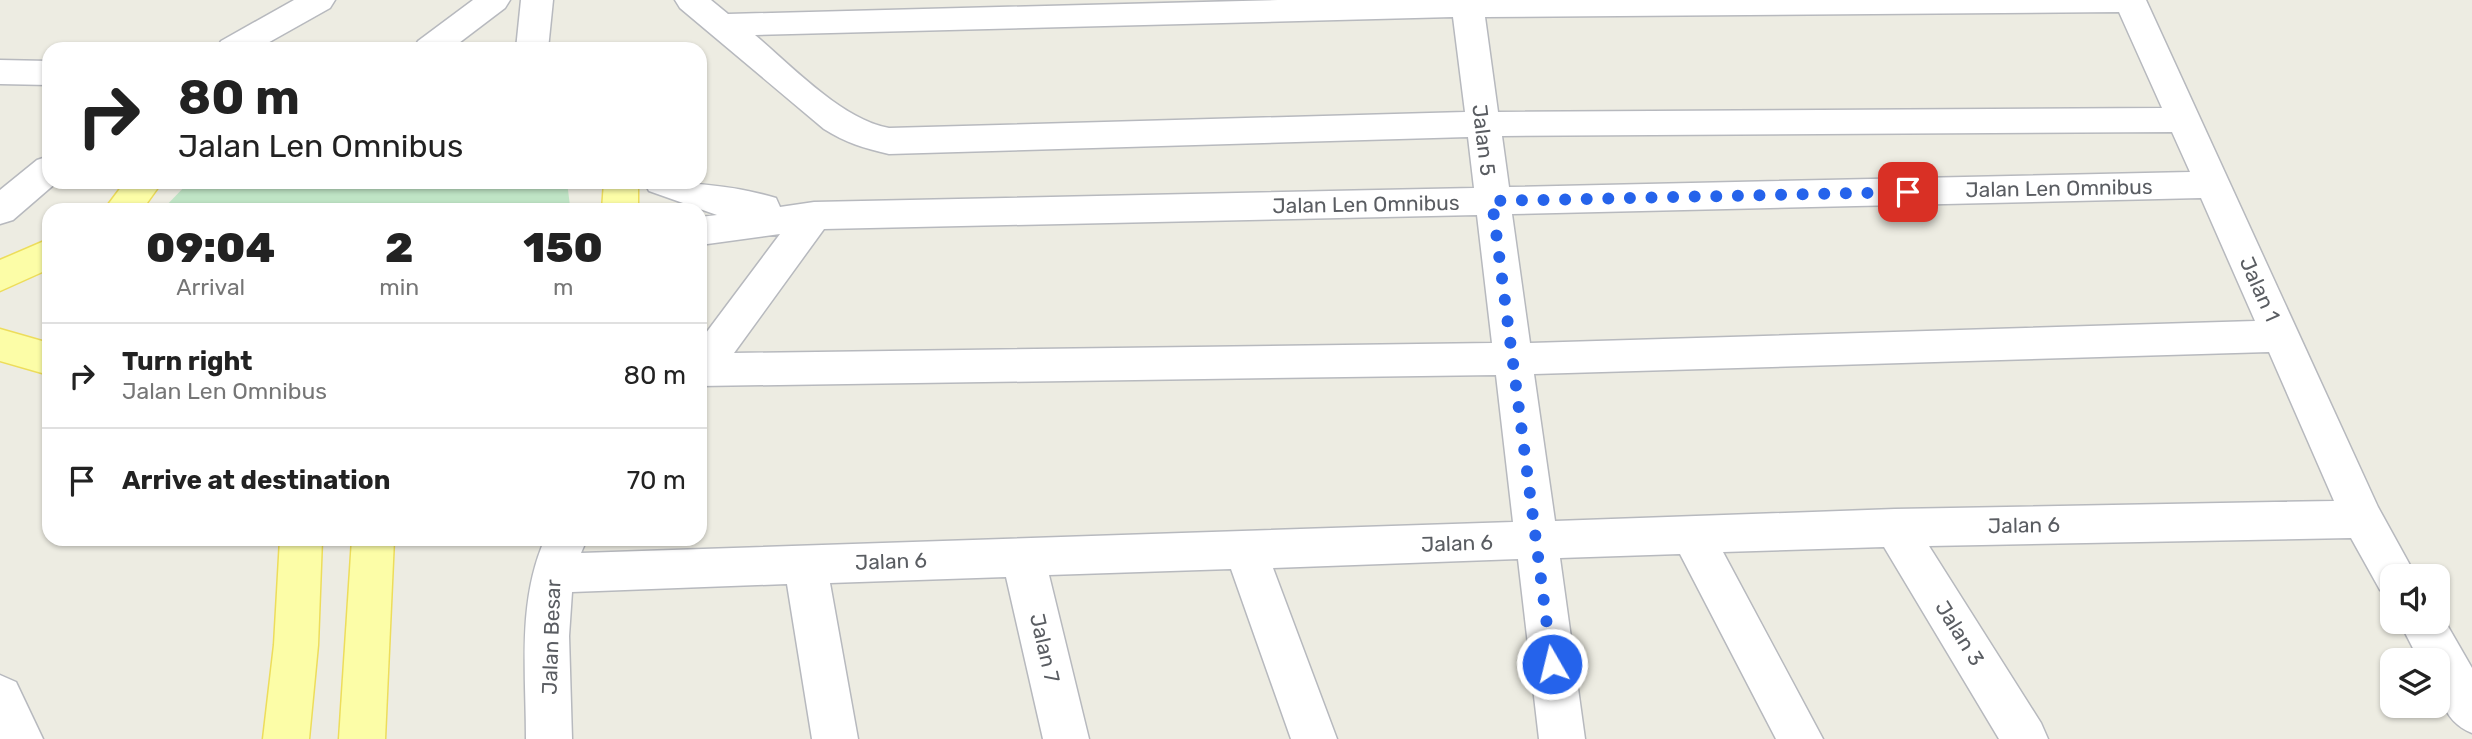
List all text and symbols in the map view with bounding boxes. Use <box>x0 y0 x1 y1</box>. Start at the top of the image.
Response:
text: 80 m <box>178 68 300 126</box>
icon: right <box>63 70 154 161</box>
street label: Jalan 5 <box>1467 103 1501 177</box>
text: Jalan Len Omnibus <box>178 127 463 165</box>
pin <box>1878 162 1938 222</box>
icon: arrive <box>1889 173 1927 211</box>
street label: Jalan Len Omnibus <box>1965 174 2153 202</box>
street label: Jalan Len Omnibus <box>1272 190 1460 218</box>
text: 09:04 <box>146 223 275 273</box>
text: 2 <box>385 223 414 273</box>
text: 150 <box>523 223 603 273</box>
street label: Jalan 1 <box>2235 253 2285 325</box>
text: Arrival <box>176 273 245 301</box>
text: min <box>379 273 419 301</box>
text: m <box>553 273 573 301</box>
text: Turn right <box>122 346 252 377</box>
icon: right <box>63 357 101 395</box>
text: 80 m <box>623 360 686 391</box>
text: Jalan Len Omnibus <box>122 377 327 405</box>
icon: arrive <box>63 462 101 500</box>
text: Arrive at destination <box>122 465 390 496</box>
text: 70 m <box>627 465 686 496</box>
street label: Jalan 6 <box>1988 512 2060 538</box>
street label: Jalan 6 <box>1421 529 1493 557</box>
street label: Jalan 6 <box>855 547 927 575</box>
map controls <box>2380 564 2450 718</box>
button: sound <box>2380 564 2450 634</box>
street label: Jalan Besar <box>536 579 566 695</box>
street label: Jalan 3 <box>1930 596 1990 670</box>
street label: Jalan 7 <box>1025 611 1065 685</box>
position arrow <box>1515 627 1589 701</box>
button: layers <box>2380 648 2450 718</box>

